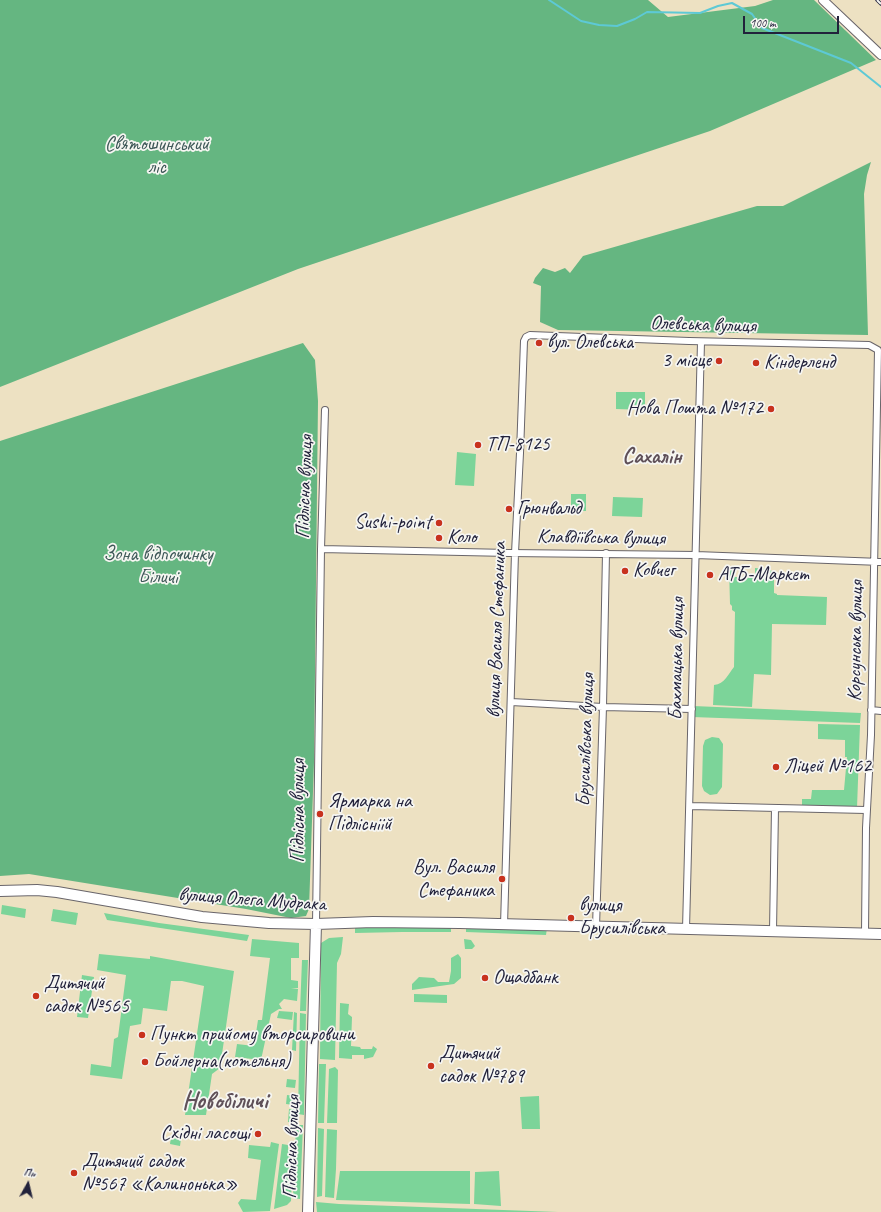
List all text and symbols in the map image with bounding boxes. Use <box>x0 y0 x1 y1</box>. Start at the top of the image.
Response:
scale bar <box>745 8 841 34</box>
text: 100 m <box>750 15 776 31</box>
park label: Святошинський ліс <box>105 133 209 180</box>
street label: Олевська вулиця <box>650 311 756 339</box>
place label: вул. Олевська <box>547 331 633 355</box>
marker: вул. Олевська <box>534 338 544 348</box>
place label: 3 місце <box>662 349 711 373</box>
place label: Кіндерленд <box>764 351 835 375</box>
marker: 3 місце <box>714 356 724 366</box>
marker: Кіндерленд <box>751 358 761 368</box>
place label: Нова Пошта №172 <box>627 397 763 421</box>
marker: Нова Пошта №172 <box>766 404 776 414</box>
place label: ТП-8125 <box>486 433 550 457</box>
street label: Підлісна вулиця <box>291 435 319 539</box>
marker: ТП-8125 <box>473 440 483 450</box>
district label: Сахалін <box>622 444 682 470</box>
place label: Грюнвальд <box>517 497 581 521</box>
marker: Грюнвальд <box>504 504 514 514</box>
place label: Sushi-point <box>354 511 431 535</box>
marker: Sushi-point <box>434 518 444 528</box>
street label: Клавдіївська вулиця <box>537 525 665 551</box>
place label: Коло <box>447 526 477 550</box>
marker: Коло <box>434 533 444 543</box>
street label: вулиця Василя Стефаника <box>482 541 512 719</box>
park label: Зона відпочинку Біличі <box>103 543 213 590</box>
place label: Ковчег <box>633 559 674 583</box>
place label: АТБ-Маркет <box>718 563 809 587</box>
marker: Ковчег <box>620 566 630 576</box>
marker: АТБ-Маркет <box>705 570 715 580</box>
street label: Корсунська вулиця <box>843 580 869 702</box>
street label: Бахмацька вулиця <box>664 597 690 721</box>
street label: Брусилівська вулиця <box>572 673 600 807</box>
place label: Ліцей №162 <box>784 755 871 779</box>
street label: Підлісна вулиця <box>287 759 311 863</box>
marker: Ліцей №162 <box>771 762 781 772</box>
place label: Ярмарка на Підлісніій <box>328 790 412 837</box>
marker: Ярмарка на Підлісніій <box>315 809 325 819</box>
place label: Вул. Василя Стефаника <box>413 856 494 903</box>
marker: Вул. Василя Стефаника <box>497 874 507 884</box>
street label: вулиця Олега Мудрака <box>177 883 327 917</box>
place label: вулиця Брусилівська <box>579 894 665 941</box>
marker: вулиця Брусилівська <box>566 913 576 923</box>
place label: Ощадбанк <box>493 966 558 990</box>
place label: Дитячий садок №565 <box>44 972 129 1019</box>
marker: Ощадбанк <box>480 973 490 983</box>
marker: Дитячий садок №565 <box>31 991 41 1001</box>
place label: Пункт прийому вторсировини <box>150 1023 355 1047</box>
marker: Пункт прийому вторсировини <box>137 1030 147 1040</box>
place label: Дитячий садок №789 <box>439 1042 524 1089</box>
place label: Бойлерна(котельня) <box>153 1050 291 1074</box>
marker: Бойлерна(котельня) <box>140 1057 150 1067</box>
marker: Дитячий садок №789 <box>426 1061 436 1071</box>
district label: Новобіличі <box>182 1088 268 1116</box>
street label: Підлісна вулиця <box>278 1095 306 1199</box>
place label: Східні ласощі <box>161 1122 250 1146</box>
marker: Східні ласощі <box>253 1129 263 1139</box>
place label: Дитячий садок №567 «Калинонька» <box>82 1150 238 1197</box>
north arrow <box>8 1164 48 1204</box>
text: Пн <box>23 1164 36 1180</box>
marker: Дитячий садок №567 «Калинонька» <box>69 1168 79 1178</box>

